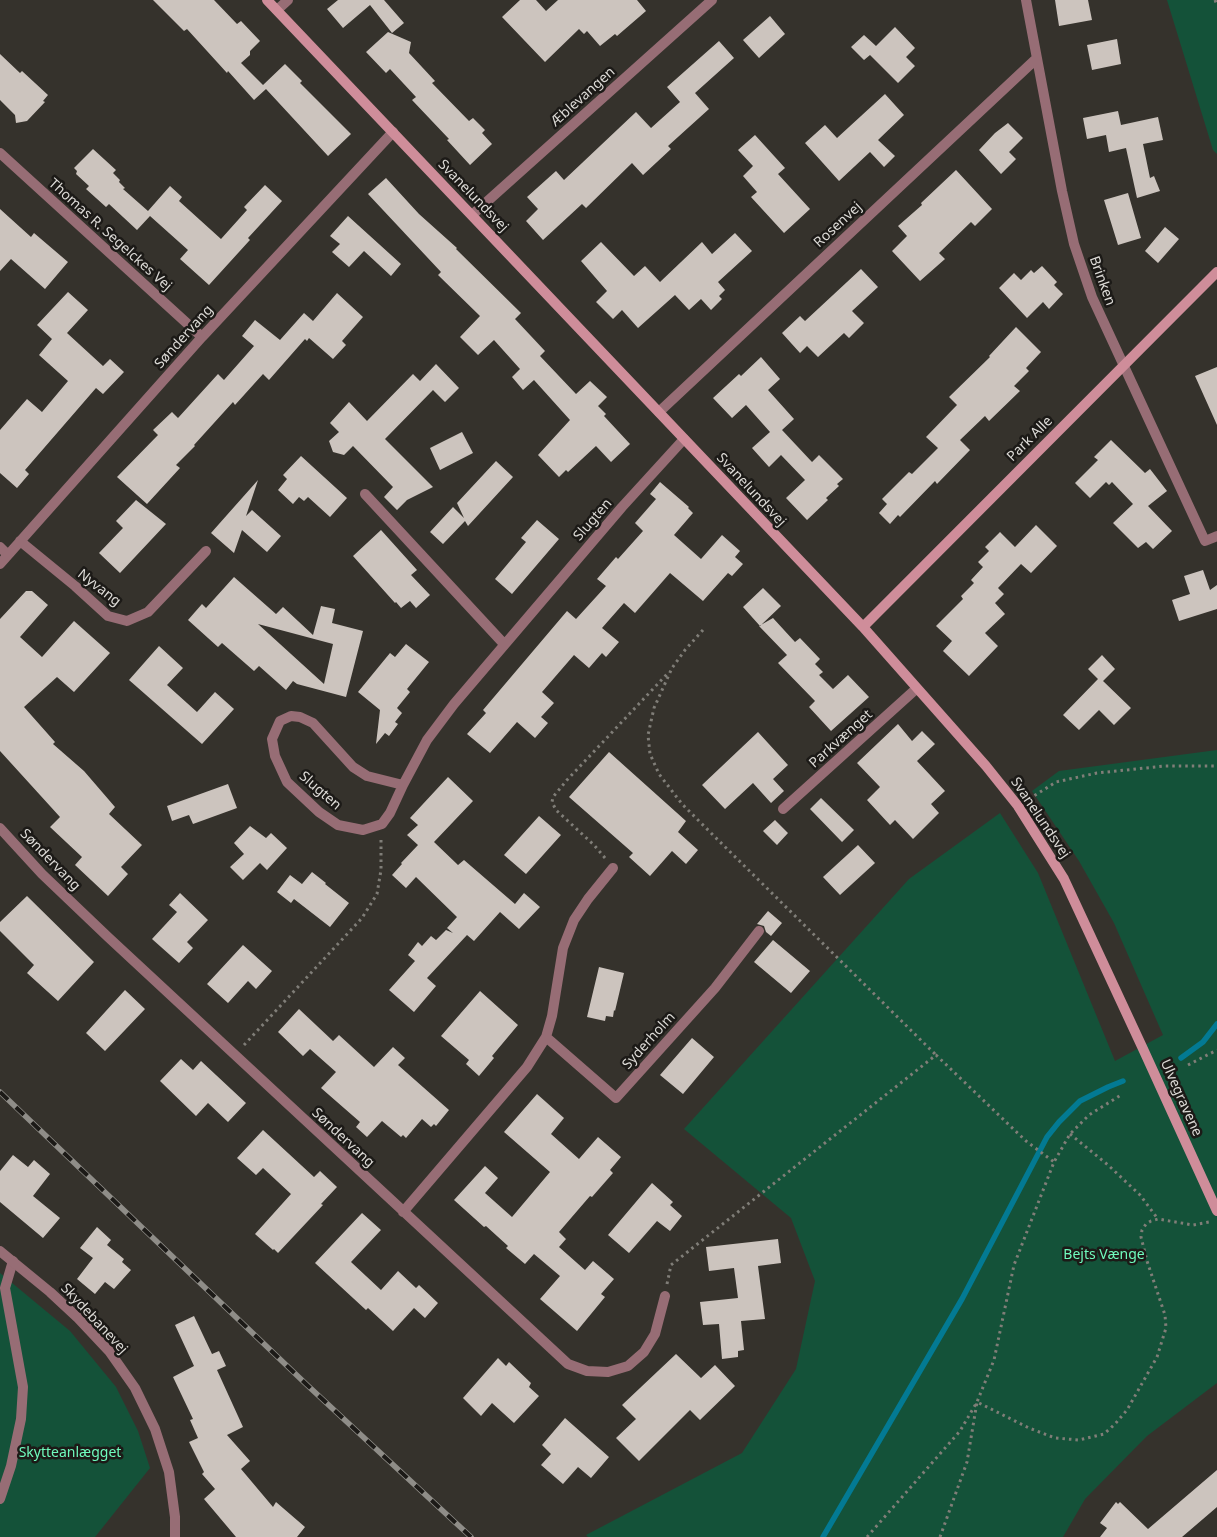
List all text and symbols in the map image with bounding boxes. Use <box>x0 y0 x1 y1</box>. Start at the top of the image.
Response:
street label: Æblevangen <box>547 64 619 130</box>
street label: Svanelundsvej <box>434 156 512 236</box>
street label: Thomas R. Segelckes Vej <box>45 175 175 295</box>
street label: Rosenvej <box>811 199 865 251</box>
street label: Brinken <box>1085 254 1119 308</box>
street label: Søndervang <box>151 302 217 372</box>
street label: Park Alle <box>1004 413 1056 465</box>
street label: Svanelundsvej <box>713 450 789 530</box>
street label: Slugten <box>570 496 616 544</box>
street label: Nyvang <box>74 566 124 610</box>
street label: Parkvænget <box>806 706 876 772</box>
street label: Slugten <box>296 768 344 814</box>
street label: Svanelundsvej <box>1007 774 1073 862</box>
street label: Søndervang <box>16 826 84 894</box>
street label: Syderholm <box>619 1009 679 1073</box>
street label: Ulvegravene <box>1157 1057 1205 1139</box>
street label: Søndervang <box>308 1105 378 1171</box>
park label: Bejts Vænge <box>1063 1247 1145 1263</box>
street label: Skydebanevej <box>57 1280 131 1358</box>
park label: Skytteanlægget <box>19 1445 121 1461</box>

